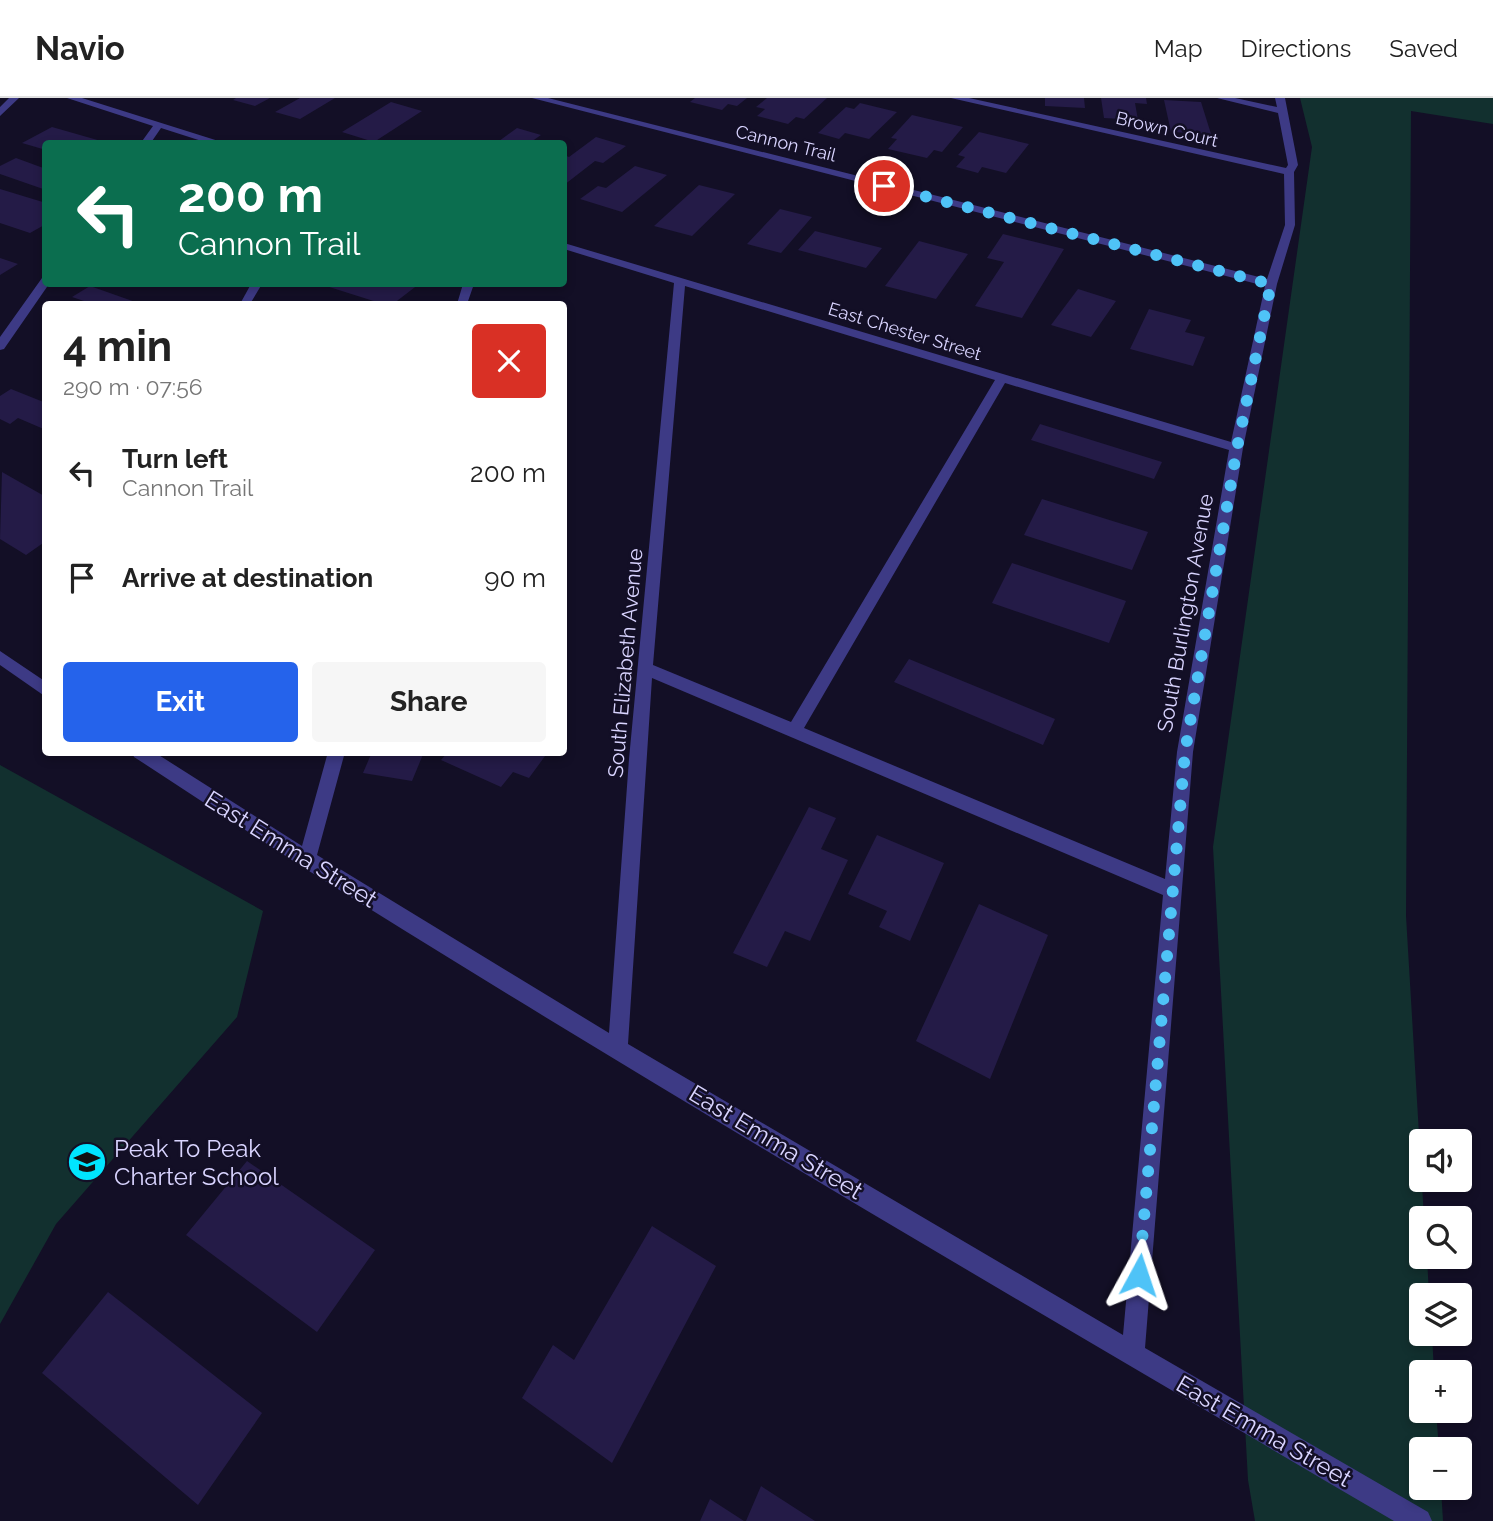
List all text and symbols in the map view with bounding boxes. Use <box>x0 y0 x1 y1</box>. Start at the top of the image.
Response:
text: Navio <box>35 29 125 68</box>
text: Map <box>1154 34 1203 63</box>
text: Directions <box>1241 34 1351 63</box>
text: Saved <box>1389 34 1458 63</box>
street label: Brown Court <box>1114 107 1220 151</box>
street label: Cannon Trail <box>734 120 838 166</box>
pin <box>854 156 914 216</box>
text: 200 m <box>178 166 323 223</box>
icon: arrive <box>865 167 903 205</box>
icon: left <box>63 168 154 259</box>
text: Cannon Trail <box>178 225 361 262</box>
street label: East Chester Street <box>826 298 984 364</box>
text: 4 min <box>63 322 172 371</box>
button: close <box>472 324 546 398</box>
text: 290 m · 07:56 <box>63 373 203 400</box>
text: Turn left <box>122 444 228 474</box>
icon: left <box>63 454 101 492</box>
text: 200 m <box>470 458 546 488</box>
text: Cannon Trail <box>122 474 253 501</box>
street label: South Burlington Avenue <box>1152 492 1218 734</box>
street label: South Elizabeth Avenue <box>603 547 647 779</box>
icon: arrive <box>63 559 101 597</box>
text: Arrive at destination <box>122 563 373 593</box>
text: 90 m <box>484 563 546 593</box>
button: Exit <box>63 662 298 742</box>
button: Share <box>312 662 546 742</box>
street label: East Emma Street <box>199 784 383 914</box>
street label: East Emma Street <box>684 1079 868 1205</box>
map controls <box>1409 1129 1472 1500</box>
button: sound <box>1409 1129 1472 1192</box>
place label: Peak To Peak Charter School <box>114 1134 279 1191</box>
school or university icon: Peak To Peak Charter School <box>66 1141 108 1183</box>
button: search <box>1409 1206 1472 1269</box>
position arrow <box>1102 1238 1176 1312</box>
button: layers <box>1409 1283 1472 1346</box>
button: + <box>1409 1360 1472 1423</box>
street label: East Emma Street <box>1171 1369 1357 1493</box>
button: − <box>1409 1437 1472 1500</box>

